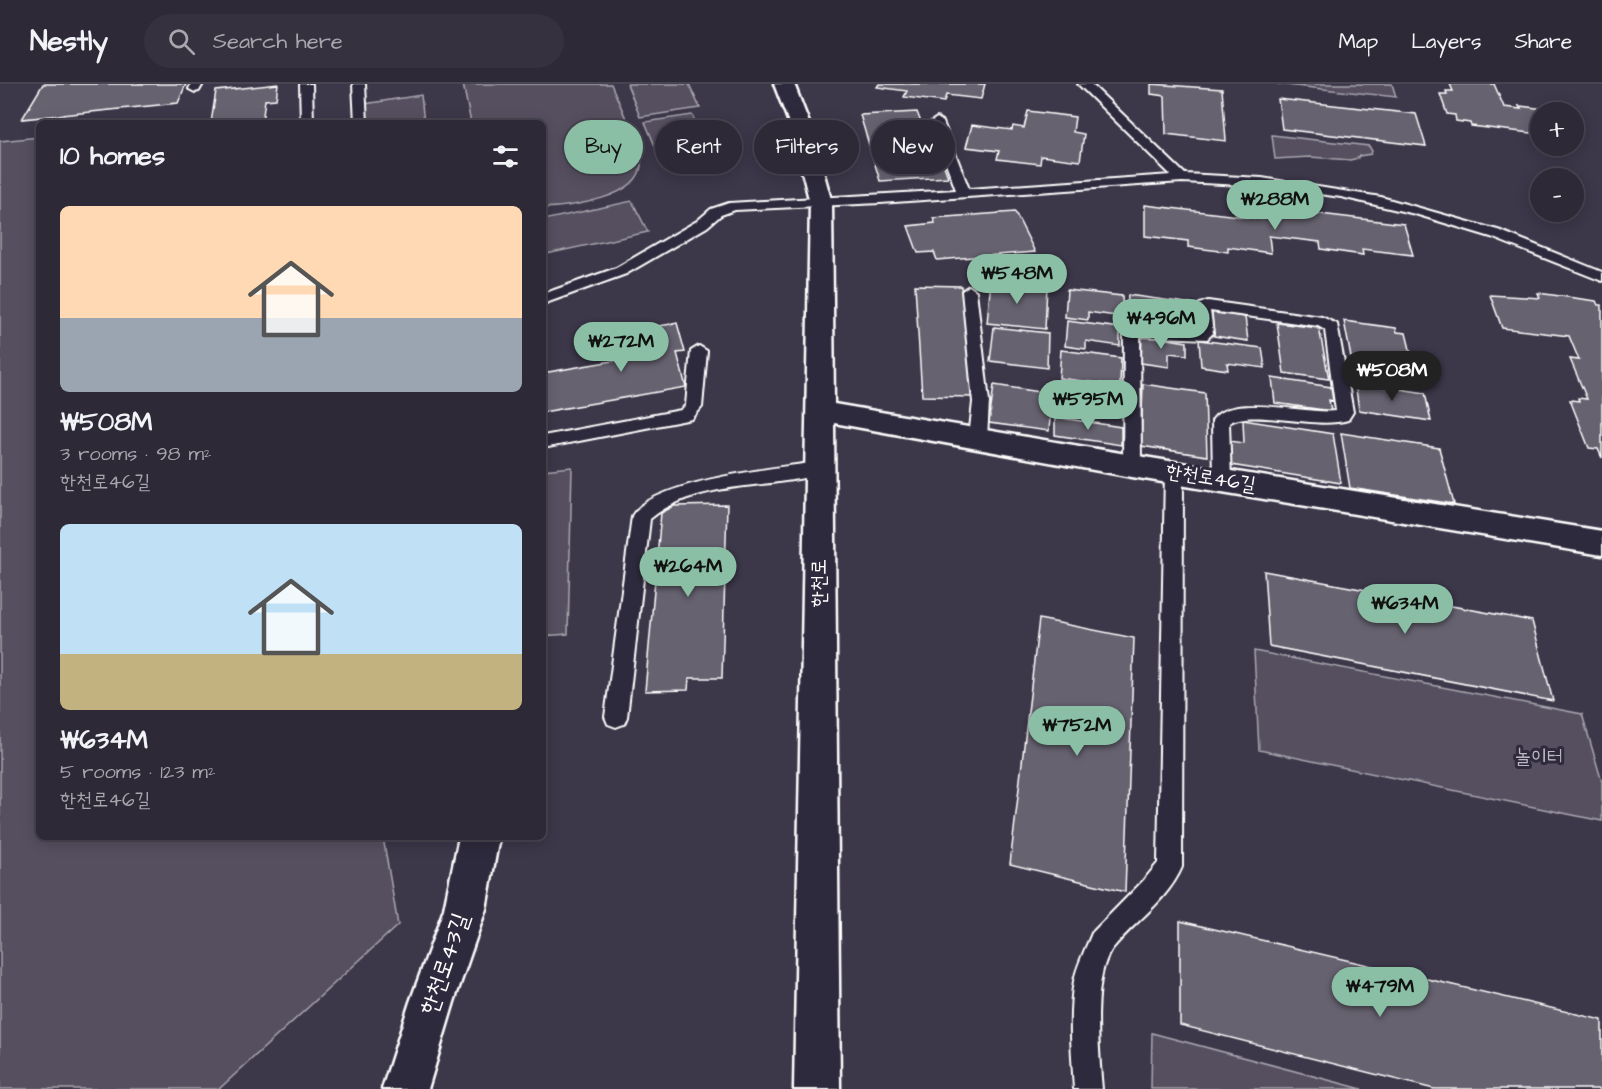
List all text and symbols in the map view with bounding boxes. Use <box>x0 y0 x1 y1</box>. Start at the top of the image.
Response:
search box <box>144 14 564 68</box>
text: Nestly <box>30 22 108 61</box>
icon: search <box>165 25 198 58</box>
text: Search here <box>213 26 343 57</box>
text: Map <box>1338 27 1378 56</box>
text: Layers <box>1411 27 1481 56</box>
text: Share <box>1514 27 1572 56</box>
map controls <box>1530 102 1584 222</box>
button: + <box>1530 102 1584 156</box>
chip: Buy <box>564 120 643 174</box>
chip: Rent <box>655 120 742 174</box>
chip: Filters <box>754 120 859 174</box>
chip: New <box>871 120 955 174</box>
text: 10 homes <box>60 138 165 174</box>
icon: filters <box>489 140 522 173</box>
button: − <box>1530 168 1584 222</box>
pin: ₩288M <box>1233 180 1317 231</box>
text: ₩288M <box>1241 185 1309 213</box>
icon: home <box>237 245 345 353</box>
pin: ₩548M <box>975 254 1059 305</box>
text: ₩548M <box>981 259 1053 287</box>
pin: ₩496M <box>1119 299 1203 350</box>
text: ₩496M <box>1127 304 1195 332</box>
pin: ₩272M <box>579 322 663 373</box>
text: ₩272M <box>588 327 654 355</box>
pin: ₩508M <box>1350 351 1434 402</box>
text: ₩508M <box>1356 356 1428 384</box>
pin: ₩595M <box>1046 380 1130 431</box>
text: ₩595M <box>1052 385 1124 413</box>
text: ₩508M <box>60 404 153 440</box>
text: 3 rooms · 98 m² <box>60 440 212 468</box>
street label: 한천로46길 <box>1164 457 1258 499</box>
text: 한천로46길 <box>60 468 151 496</box>
pin: ₩264M <box>646 547 730 598</box>
text: ₩264M <box>653 552 723 580</box>
street label: 한천로 <box>805 559 833 607</box>
icon: home <box>237 563 345 671</box>
pin: ₩634M <box>1363 584 1447 635</box>
text: ₩634M <box>1371 589 1439 617</box>
pin: ₩752M <box>1035 706 1119 757</box>
text: ₩752M <box>1042 711 1112 739</box>
text: ₩634M <box>60 722 148 758</box>
park label: 놀이터 <box>1515 743 1563 771</box>
text: 5 rooms · 123 m² <box>60 758 215 786</box>
text: 한천로46길 <box>60 786 151 814</box>
street label: 한천로43길 <box>412 908 478 1020</box>
pin: ₩479M <box>1338 967 1422 1018</box>
text: ₩479M <box>1346 972 1414 1000</box>

